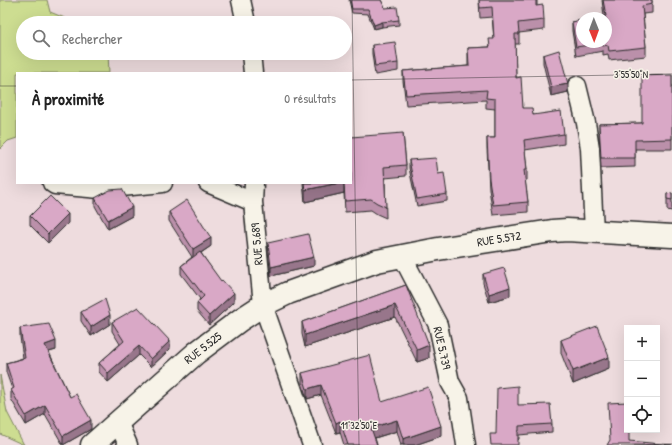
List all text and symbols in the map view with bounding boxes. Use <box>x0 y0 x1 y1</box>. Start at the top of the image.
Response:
north arrow <box>576 12 612 48</box>
search box <box>16 16 352 60</box>
icon: search <box>30 27 52 49</box>
text: Rechercher <box>62 28 123 49</box>
text: 3°55'50"N <box>614 68 648 81</box>
text: À proximité <box>32 87 104 110</box>
text: 0 résultats <box>284 89 336 107</box>
street label: RUE 5.689 <box>246 222 267 266</box>
street label: RUE 5.572 <box>476 227 523 250</box>
street label: RUE 5.739 <box>429 325 456 372</box>
map controls <box>624 325 660 433</box>
button: + <box>624 325 660 361</box>
street label: RUE 5.525 <box>180 328 225 368</box>
button: − <box>624 361 660 397</box>
button: locate <box>624 397 660 433</box>
text: 11°32'50"E <box>341 419 378 432</box>

